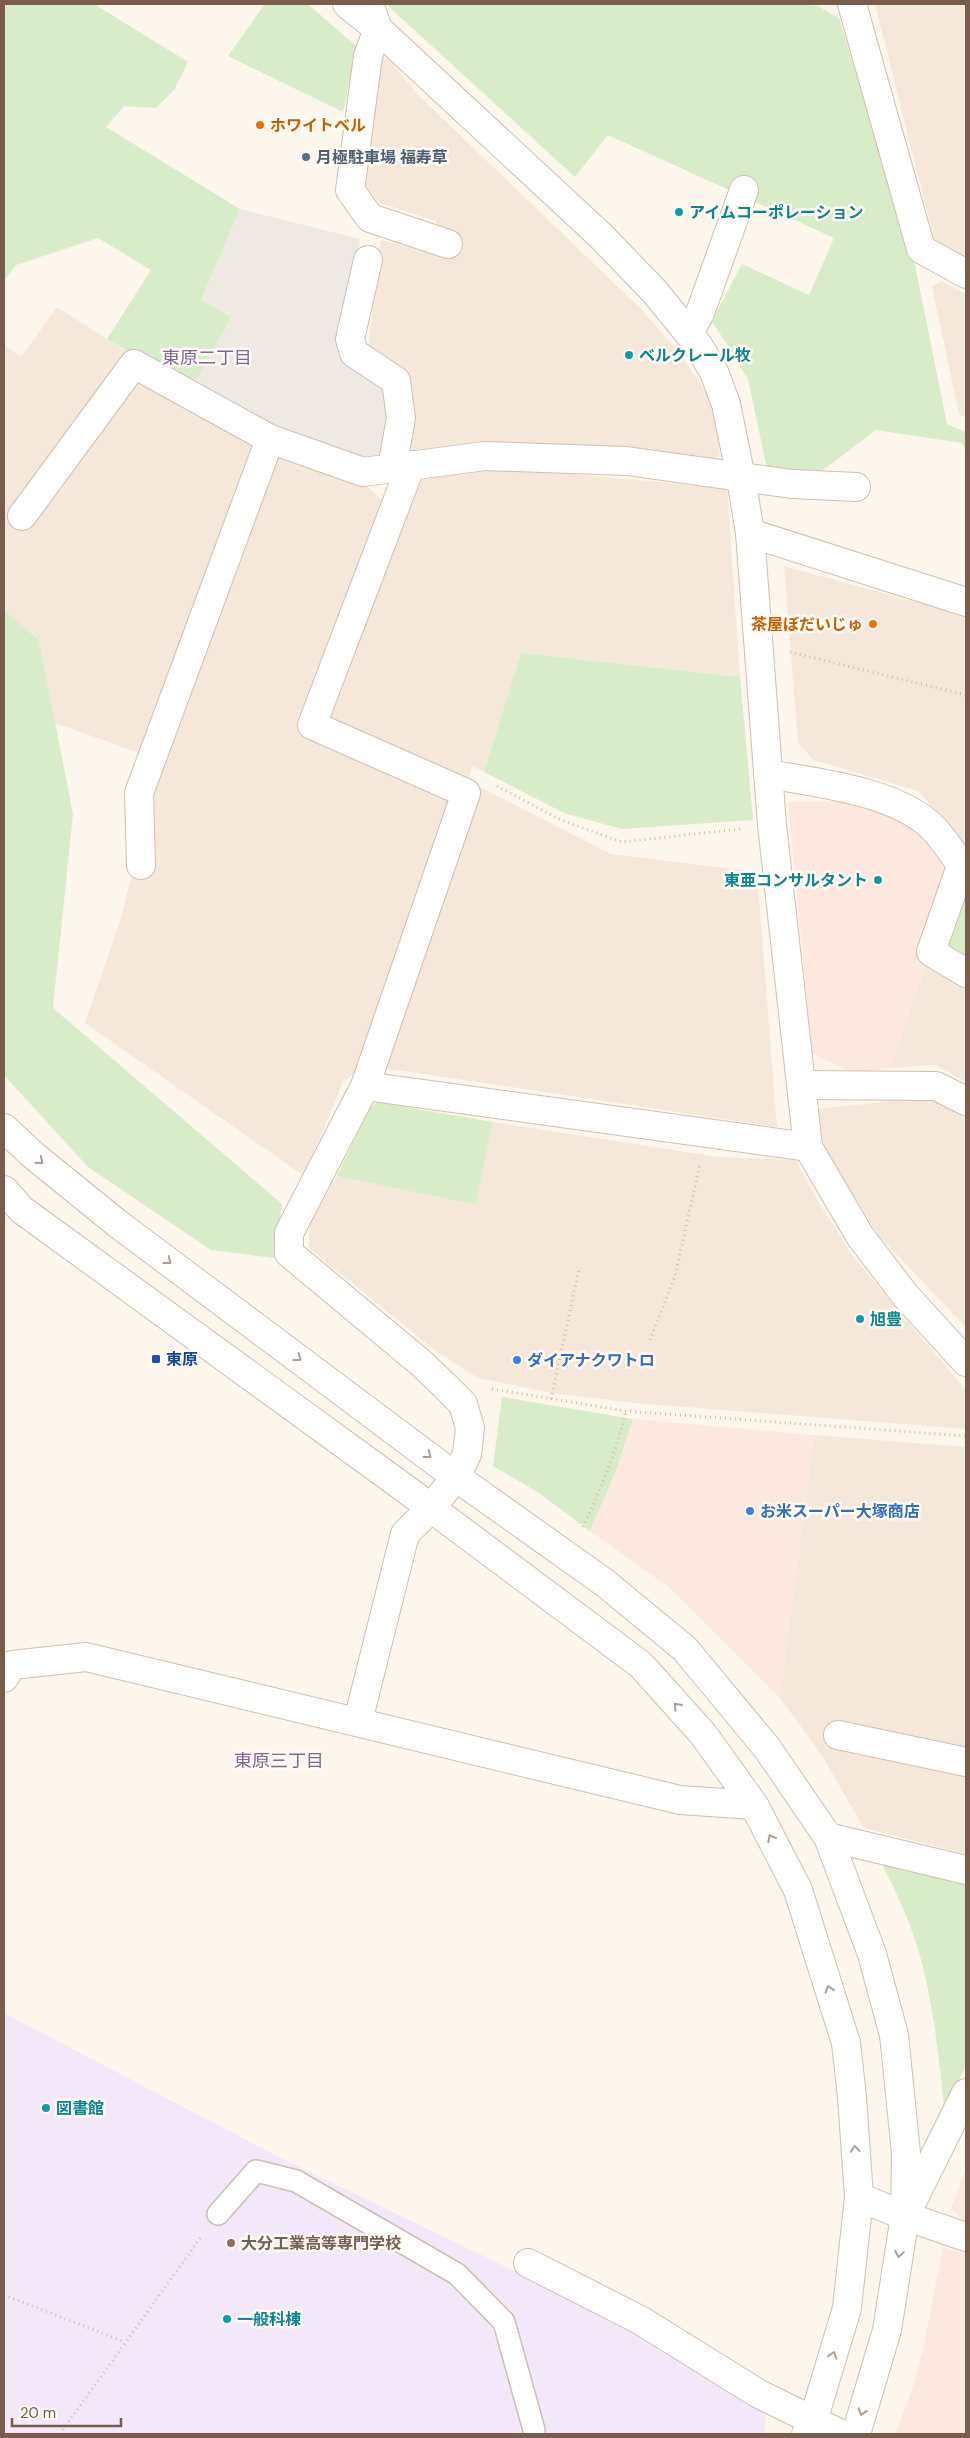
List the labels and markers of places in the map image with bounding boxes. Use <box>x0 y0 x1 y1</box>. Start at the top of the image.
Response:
place label: ホワイトベル <box>270 115 366 136</box>
marker: ホワイトベル <box>254 119 266 131</box>
place label: 月極駐車場 福寿草 <box>316 147 448 168</box>
marker: 月極駐車場 福寿草 <box>300 151 312 163</box>
place label: アイムコーポレーション <box>689 202 864 223</box>
marker: アイムコーポレーション <box>673 206 685 218</box>
place label: ベルクレール牧 <box>639 345 751 366</box>
marker: ベルクレール牧 <box>623 349 635 361</box>
place label: 茶屋ぼだいじゅ <box>751 614 863 635</box>
marker: 茶屋ぼだいじゅ <box>867 618 879 630</box>
place label: 東亜コンサルタント <box>724 870 868 891</box>
marker: 東亜コンサルタント <box>872 874 884 886</box>
place label: 旭豊 <box>870 1309 902 1330</box>
marker: 旭豊 <box>854 1313 866 1325</box>
place label: 東原 <box>166 1349 198 1370</box>
place label: ダイアナクワトロ <box>527 1350 655 1371</box>
marker: 東原 <box>150 1353 162 1365</box>
marker: ダイアナクワトロ <box>511 1354 523 1366</box>
place label: お米スーパー大塚商店 <box>760 1501 920 1522</box>
marker: お米スーパー大塚商店 <box>744 1505 756 1517</box>
place label: 図書館 <box>56 2098 104 2119</box>
marker: 図書館 <box>40 2102 52 2114</box>
place label: 大分工業高等専門学校 <box>241 2233 401 2254</box>
marker: 大分工業高等専門学校 <box>225 2237 237 2249</box>
place label: 一般科棟 <box>237 2309 301 2330</box>
marker: 一般科棟 <box>221 2313 233 2325</box>

